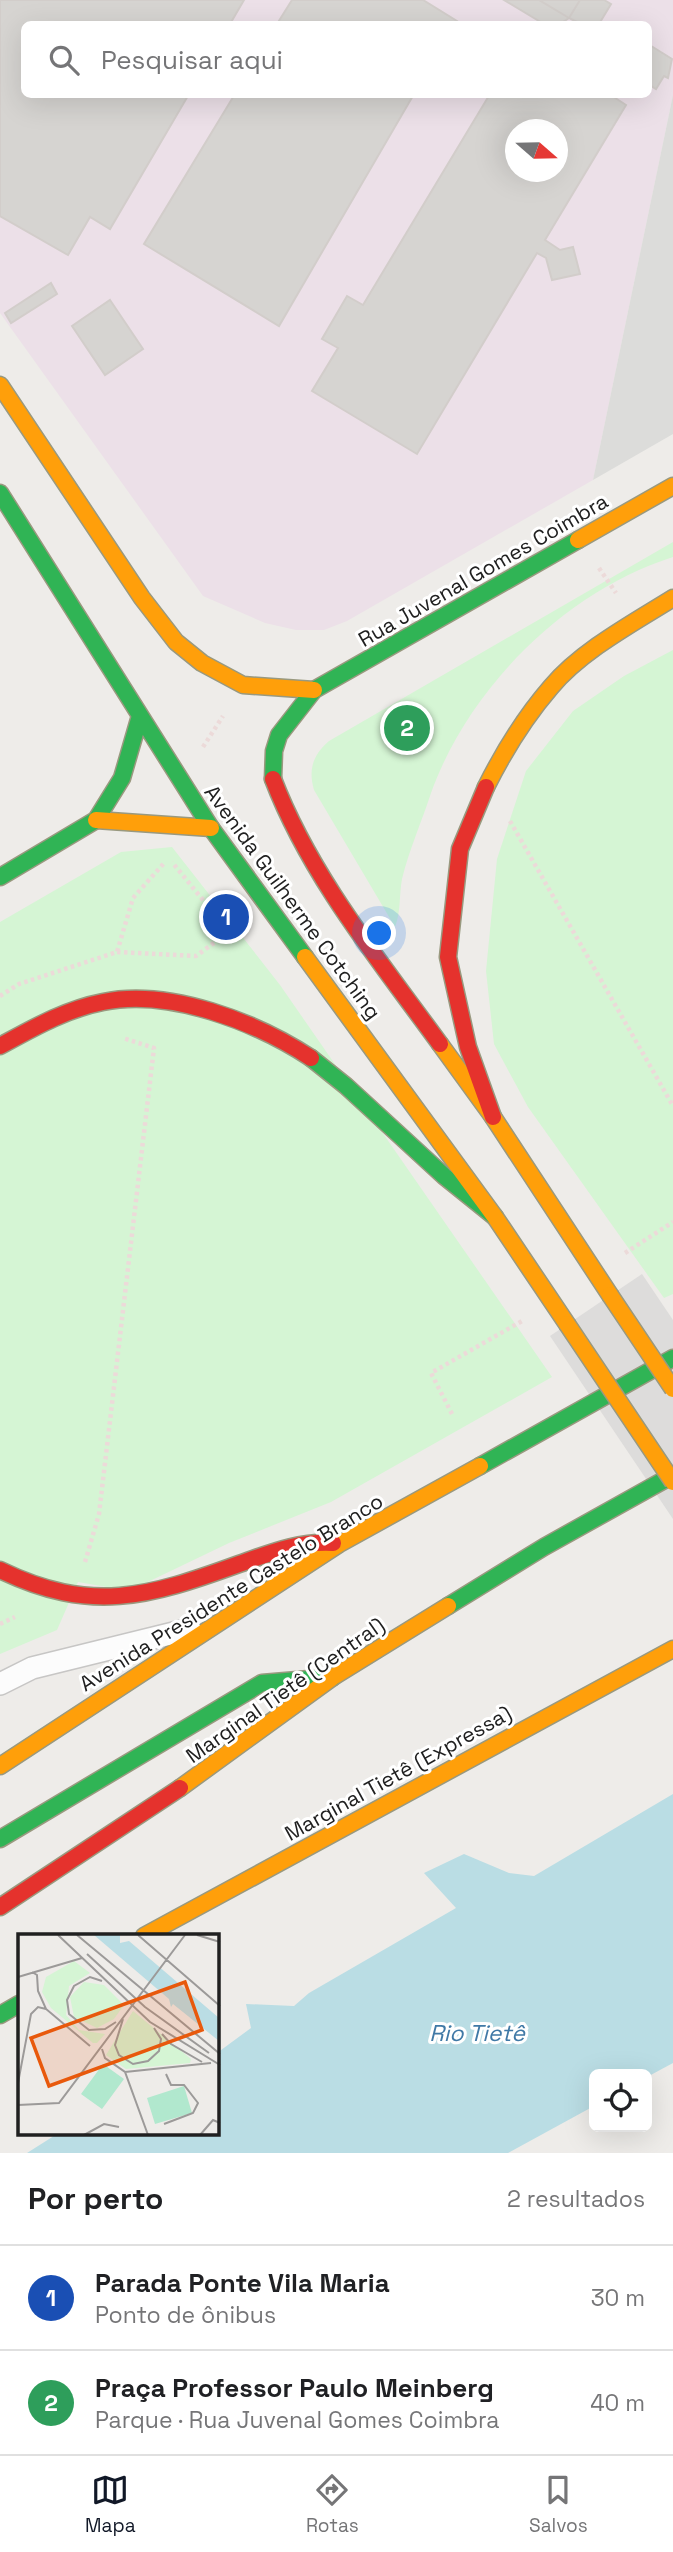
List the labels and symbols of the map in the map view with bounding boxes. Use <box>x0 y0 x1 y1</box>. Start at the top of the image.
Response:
north arrow <box>505 119 568 182</box>
street label: Rua Juvenal Gomes Coimbra <box>353 487 613 653</box>
pin: 2 <box>384 702 430 754</box>
street label: Avenida Guilherme Cotching <box>199 779 387 1025</box>
pin: 1 <box>203 891 249 943</box>
your location <box>362 916 396 950</box>
street label: Avenida Presidente Castelo Branco <box>74 1487 388 1697</box>
street label: Marginal Tietê (Central) <box>180 1611 390 1769</box>
street label: Marginal Tietê (Expressa) <box>280 1699 516 1847</box>
inset map <box>18 1934 219 2136</box>
water label: Rio Tietê <box>429 2018 526 2048</box>

